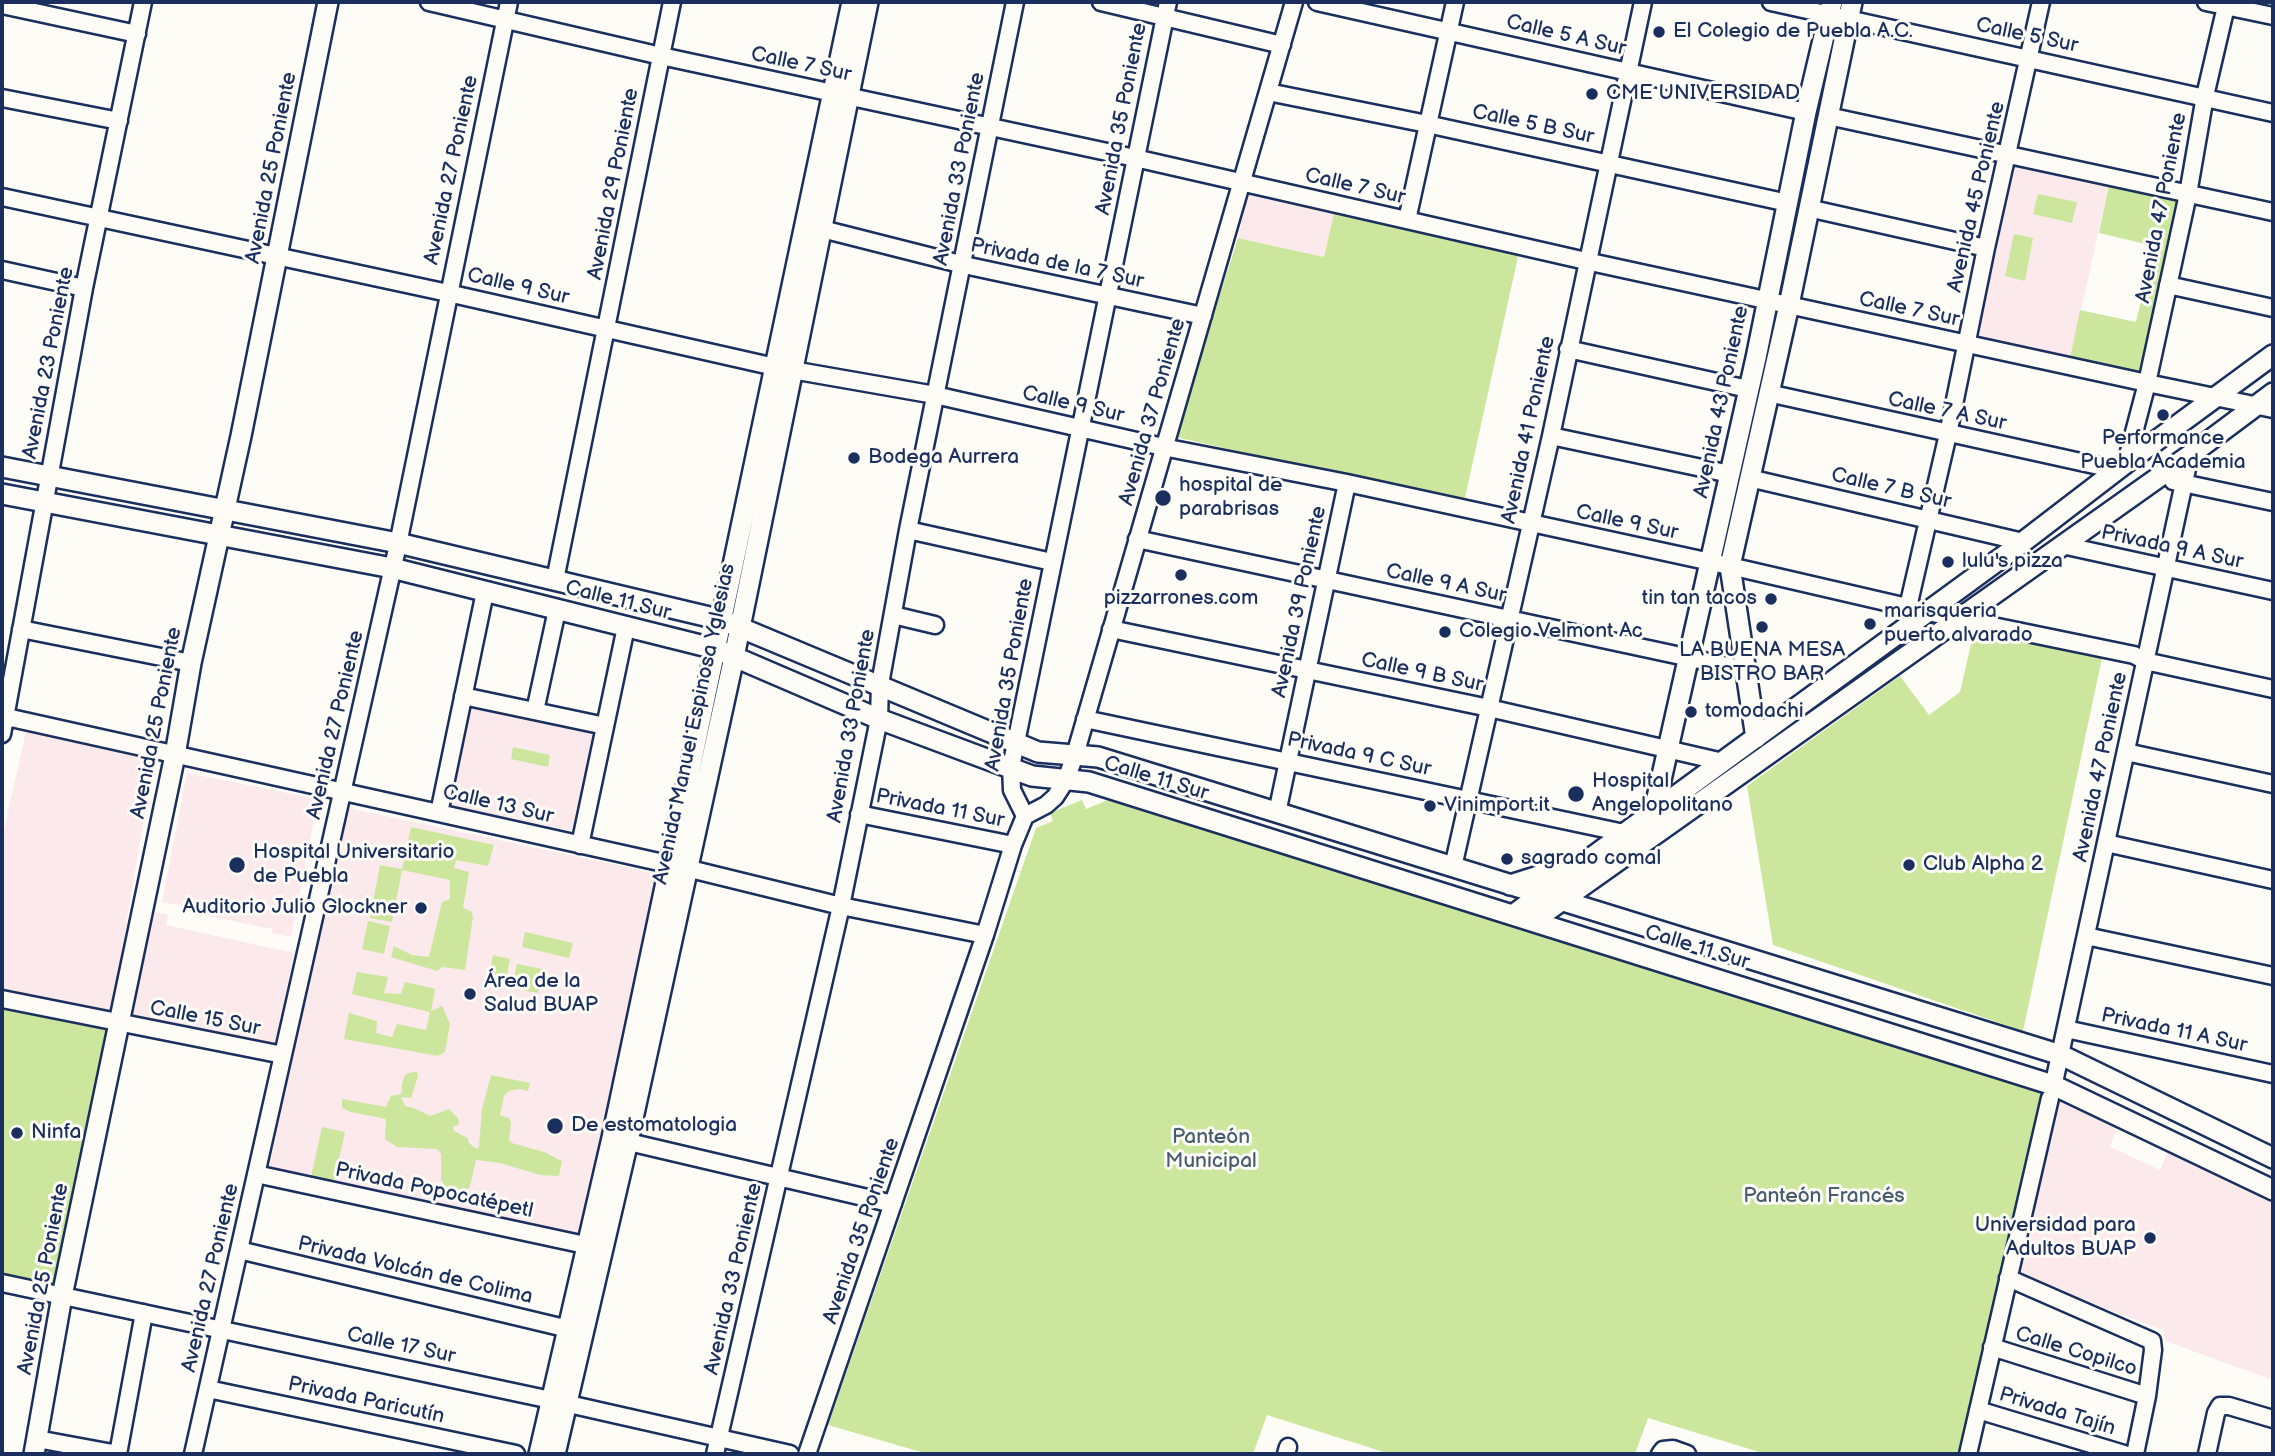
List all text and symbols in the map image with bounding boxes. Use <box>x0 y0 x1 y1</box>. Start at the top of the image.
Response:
street label: Calle 5 A Sur <box>1504 10 1628 62</box>
street label: Calle 5 Sur <box>1974 13 2080 59</box>
place label: El Colegio de Puebla A.C. <box>1673 19 1913 45</box>
street label: Avenida 35 Poniente <box>1091 21 1153 217</box>
marker: El Colegio de Puebla A.C. <box>1651 24 1667 40</box>
street label: Calle 7 Sur <box>748 42 854 88</box>
street label: Avenida 25 Poniente <box>241 70 303 266</box>
street label: Avenida 33 Poniente <box>929 70 991 268</box>
street label: Avenida 27 Poniente <box>420 73 484 267</box>
place label: CME UNIVERSIDAD <box>1606 81 1800 107</box>
street label: Avenida 29 Poniente <box>583 86 645 282</box>
marker: CME UNIVERSIDAD <box>1584 86 1600 102</box>
street label: Avenida 45 Poniente <box>1943 99 2011 295</box>
street label: Calle 5 B Sur <box>1470 100 1596 150</box>
street label: Avenida 47 Poniente <box>2131 111 2193 305</box>
street label: Calle 7 Sur <box>1302 163 1408 211</box>
street label: Privada de la 7 Sur <box>968 233 1146 295</box>
street label: Calle 9 Sur <box>465 263 571 311</box>
street label: Avenida 23 Poniente <box>18 265 80 461</box>
street label: Calle 7 Sur <box>1856 287 1962 333</box>
street label: Avenida 43 Poniente <box>1689 304 1755 500</box>
street label: Avenida 37 Poniente <box>1114 316 1192 508</box>
street label: Avenida 41 Poniente <box>1497 334 1561 526</box>
street label: Calle 9 Sur <box>1020 381 1126 429</box>
street label: Calle 7 A Sur <box>1885 387 2009 437</box>
marker: Performance Puebla Academia <box>2155 407 2171 423</box>
place label: Performance Puebla Academia <box>2080 426 2246 476</box>
place label: Bodega Aurrera <box>868 445 1019 471</box>
marker: Bodega Aurrera <box>846 450 862 466</box>
street label: Calle 7 B Sur <box>1829 463 1953 515</box>
place label: hospital de parabrisas <box>1179 473 1283 523</box>
marker: hospital de parabrisas <box>1153 488 1173 508</box>
street label: Calle 9 Sur <box>1574 500 1680 546</box>
street label: Avenida 39 Poniente <box>1267 504 1333 700</box>
street label: Privada 9 A Sur <box>2099 521 2245 575</box>
place label: lulu's pizza <box>1962 549 2063 575</box>
marker: lulu's pizza <box>1940 554 1956 570</box>
street label: Calle 9 A Sur <box>1383 559 1509 609</box>
street label: Avenida Manuel Espinosa Yglesias <box>649 561 741 887</box>
marker: pizzarrones.com <box>1173 567 1189 583</box>
street label: Calle 11 Sur <box>563 576 673 626</box>
street label: Avenida 35 Poniente <box>981 577 1039 773</box>
place label: pizzarrones.com <box>1104 586 1258 612</box>
place label: tin tan tacos <box>1642 586 1757 612</box>
marker: tin tan tacos <box>1763 591 1779 607</box>
place label: marisqueria puerto alvarado <box>1884 599 2033 649</box>
marker: marisqueria puerto alvarado <box>1862 616 1878 632</box>
place label: Colegio Velmont Ac <box>1459 619 1643 645</box>
marker: LA BUENA MESA BISTRO BAR <box>1754 619 1770 635</box>
marker: Colegio Velmont Ac <box>1437 624 1453 640</box>
street label: Avenida 25 Poniente <box>126 625 188 821</box>
street label: Avenida 33 Poniente <box>823 627 881 825</box>
street label: Avenida 27 Poniente <box>302 628 370 822</box>
place label: LA BUENA MESA BISTRO BAR <box>1679 638 1845 688</box>
street label: Calle 9 B Sur <box>1359 648 1485 698</box>
street label: Avenida 47 Poniente <box>2069 670 2133 864</box>
place label: tomodachi <box>1705 699 1804 725</box>
marker: tomodachi <box>1683 704 1699 720</box>
street label: Privada 9 C Sur <box>1285 727 1433 783</box>
street label: Calle 11 Sur <box>1101 751 1211 807</box>
place label: Hospital Angelopolitano <box>1592 769 1733 819</box>
street label: Calle 13 Sur <box>440 780 556 830</box>
street label: Privada 11 Sur <box>874 784 1006 834</box>
marker: Hospital Angelopolitano <box>1566 784 1586 804</box>
place label: Vinimport.it <box>1444 793 1550 819</box>
marker: Vinimport.it <box>1422 798 1438 814</box>
place label: Hospital Universitario de Puebla <box>253 840 455 890</box>
place label: sagrado comal <box>1521 846 1661 872</box>
marker: sagrado comal <box>1499 851 1515 867</box>
place label: Club Alpha 2 <box>1923 852 2043 878</box>
marker: Hospital Universitario de Puebla <box>227 855 247 875</box>
marker: Club Alpha 2 <box>1901 857 1917 873</box>
place label: Auditorio Julio Glockner <box>183 895 407 921</box>
marker: Auditorio Julio Glockner <box>413 900 429 916</box>
street label: Calle 11 Sur <box>1642 920 1752 976</box>
place label: Área de la Salud BUAP <box>484 969 598 1019</box>
marker: Área de la Salud BUAP <box>462 986 478 1002</box>
street label: Calle 15 Sur <box>148 996 262 1042</box>
street label: Privada 11 A Sur <box>2099 1003 2249 1059</box>
place label: De estomatologia <box>571 1113 737 1139</box>
marker: De estomatologia <box>545 1116 565 1136</box>
place label: Ninfa <box>31 1120 81 1146</box>
marker: Ninfa <box>9 1125 25 1141</box>
park label: Panteón Municipal <box>1165 1125 1257 1175</box>
street label: Avenida 35 Poniente <box>818 1135 906 1327</box>
street label: Privada Popocatépetl <box>333 1158 535 1224</box>
street label: Avenida 25 Poniente <box>13 1181 75 1377</box>
street label: Avenida 27 Poniente <box>177 1181 245 1375</box>
street label: Avenida 33 Poniente <box>700 1181 768 1377</box>
park label: Panteón Francés <box>1743 1184 1905 1210</box>
place label: Universidad para Adultos BUAP <box>1975 1213 2136 1263</box>
marker: Universidad para Adultos BUAP <box>2142 1230 2158 1246</box>
street label: Privada Volcán de Colima <box>295 1232 535 1310</box>
street label: Calle 17 Sur <box>344 1322 458 1370</box>
street label: Calle Copilco <box>2012 1322 2140 1382</box>
street label: Privada Paricutín <box>286 1372 446 1430</box>
street label: Privada Tajín <box>1996 1382 2118 1442</box>

